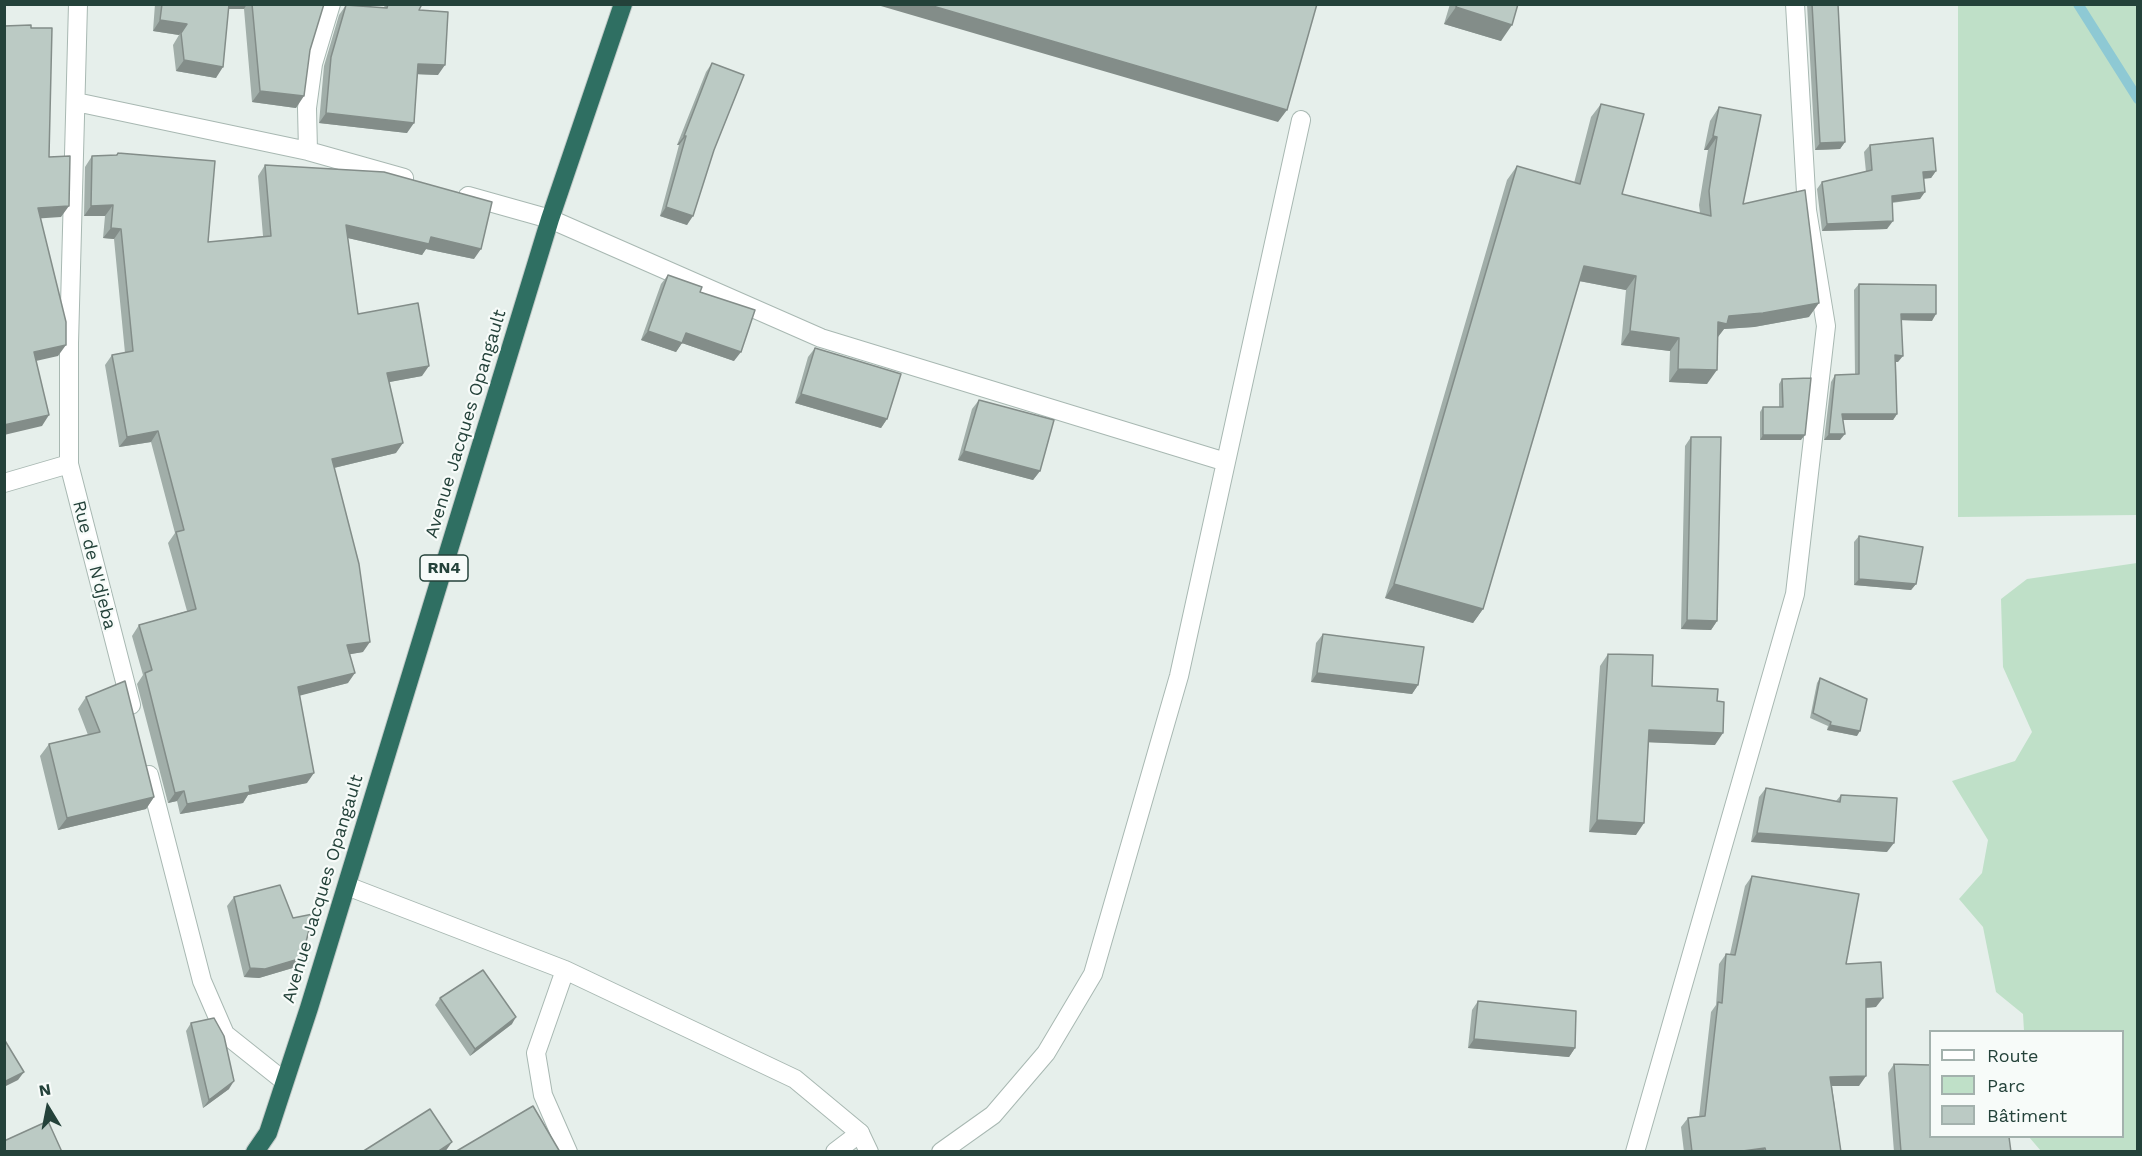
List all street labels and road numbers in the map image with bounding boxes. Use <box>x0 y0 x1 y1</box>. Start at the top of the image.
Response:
street label: Avenue Jacques Opangault <box>421 307 511 541</box>
street label: Rue de N'djeba <box>68 498 120 632</box>
road number: RN4 <box>420 555 468 581</box>
street label: Avenue Jacques Opangault <box>278 772 368 1006</box>

